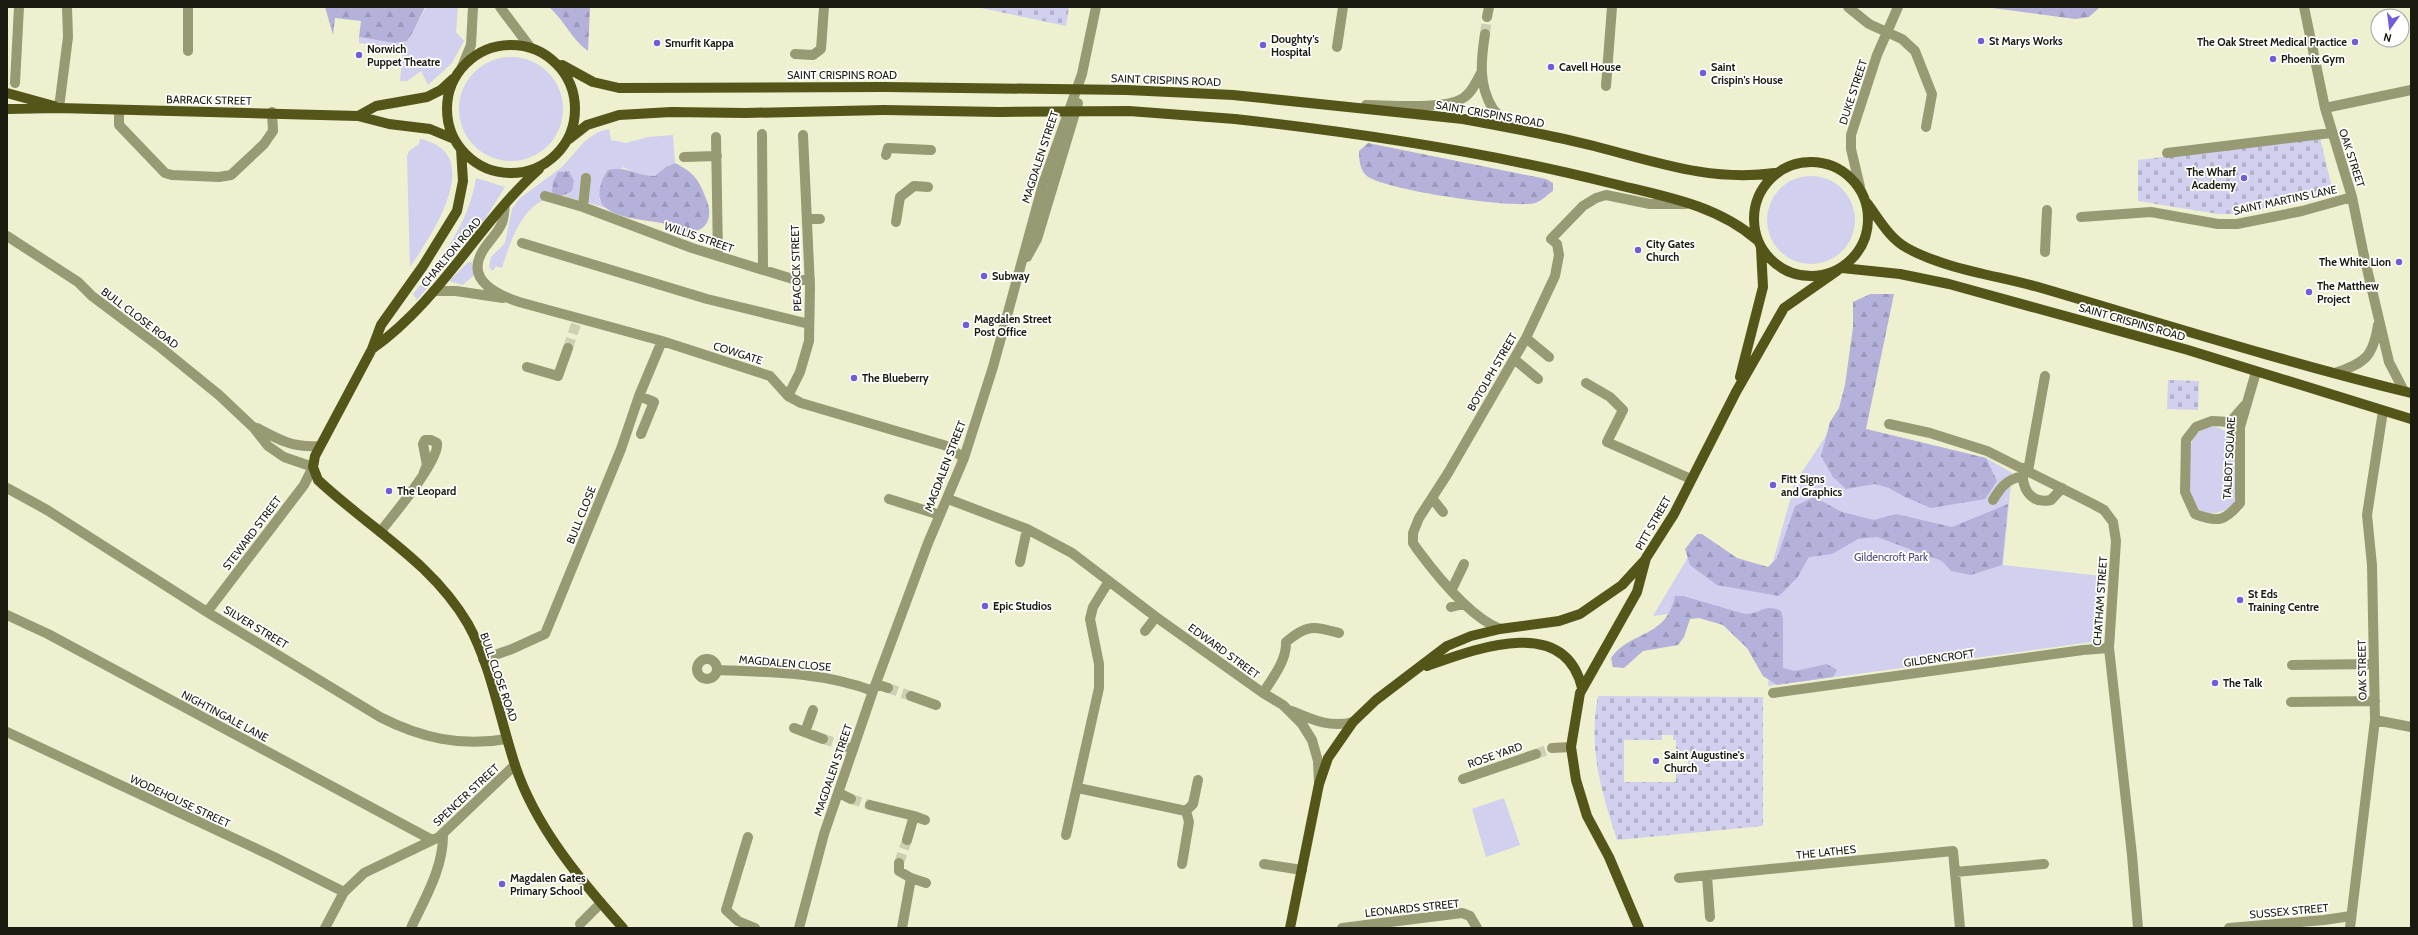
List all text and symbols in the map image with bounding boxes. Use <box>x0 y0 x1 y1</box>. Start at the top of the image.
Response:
north arrow <box>2370 8 2410 48</box>
text: N <box>2382 30 2393 45</box>
place label: Doughty's Hospital <box>1271 32 1319 59</box>
place label: St Marys Works <box>1989 34 2063 48</box>
place label: The Oak Street Medical Practice <box>2197 35 2347 49</box>
place label: Smurfit Kappa <box>665 36 734 50</box>
marker: St Marys Works <box>1976 36 1986 46</box>
marker: The Oak Street Medical Practice <box>2350 37 2360 47</box>
marker: Smurfit Kappa <box>652 38 662 48</box>
marker: Doughty's Hospital <box>1258 40 1268 50</box>
place label: Norwich Puppet Theatre <box>367 42 441 69</box>
marker: Norwich Puppet Theatre <box>354 50 364 60</box>
place label: Phoenix Gym <box>2281 52 2345 66</box>
marker: Phoenix Gym <box>2268 54 2278 64</box>
street label: DUKE STREET <box>1836 58 1870 126</box>
place label: Cavell House <box>1559 60 1621 74</box>
place label: Saint Crispin's House <box>1711 60 1783 87</box>
marker: Cavell House <box>1546 62 1556 72</box>
street label: SAINT CRISPINS ROAD <box>787 68 897 82</box>
marker: Saint Crispin's House <box>1698 68 1708 78</box>
street label: SAINT CRISPINS ROAD <box>1111 71 1221 89</box>
street label: BARRACK STREET <box>166 92 252 108</box>
street label: SAINT CRISPINS ROAD <box>1435 98 1545 130</box>
street label: MAGDALEN STREET <box>1018 109 1062 205</box>
street label: OAK STREET <box>2336 127 2368 189</box>
place label: The Wharf Academy <box>2186 165 2236 192</box>
marker: The Wharf Academy <box>2239 173 2249 183</box>
street label: SAINT MARTINS LANE <box>2232 182 2338 218</box>
street label: CHARLTON ROAD <box>418 214 484 290</box>
street label: WILLIS STREET <box>662 219 736 256</box>
street label: PEACOCK STREET <box>787 224 805 312</box>
place label: City Gates Church <box>1646 237 1695 264</box>
marker: City Gates Church <box>1633 245 1643 255</box>
place label: The White Lion <box>2319 255 2391 269</box>
marker: The White Lion <box>2394 257 2404 267</box>
place label: Subway <box>992 269 1030 283</box>
marker: Subway <box>979 271 989 281</box>
place label: The Matthew Project <box>2317 279 2379 306</box>
street label: BULL CLOSE ROAD <box>99 284 181 352</box>
marker: The Matthew Project <box>2304 287 2314 297</box>
street label: SAINT CRISPINS ROAD <box>2077 300 2187 344</box>
place label: Magdalen Street Post Office <box>974 312 1052 339</box>
marker: Magdalen Street Post Office <box>961 320 971 330</box>
street label: BOTOLPH STREET <box>1464 330 1520 414</box>
street label: COWGATE <box>712 338 764 368</box>
place label: The Blueberry <box>862 371 929 385</box>
marker: The Blueberry <box>849 373 859 383</box>
street label: TALBOT SQUARE <box>2220 416 2238 500</box>
street label: MAGDALEN STREET <box>921 418 969 514</box>
place label: Fitt Signs and Graphics <box>1781 472 1843 499</box>
marker: Fitt Signs and Graphics <box>1768 480 1778 490</box>
place label: The Leopard <box>397 484 456 498</box>
street label: BULL CLOSE <box>563 484 599 546</box>
marker: The Leopard <box>384 486 394 496</box>
street label: STEWARD STREET <box>220 493 285 573</box>
street label: PITT STREET <box>1632 493 1674 553</box>
park label: Gildencroft Park <box>1854 550 1928 564</box>
street label: CHATHAM STREET <box>2090 556 2110 646</box>
place label: St Eds Training Centre <box>2248 587 2319 614</box>
marker: St Eds Training Centre <box>2235 595 2245 605</box>
place label: Epic Studios <box>993 599 1052 613</box>
marker: Epic Studios <box>980 601 990 611</box>
street label: SILVER STREET <box>221 602 291 652</box>
street label: EDWARD STREET <box>1186 620 1263 682</box>
street label: BULL CLOSE ROAD <box>477 631 521 723</box>
street label: OAK STREET <box>2354 639 2370 701</box>
street label: GILDENCROFT <box>1903 646 1975 670</box>
street label: MAGDALEN CLOSE <box>738 652 832 674</box>
place label: The Talk <box>2223 676 2263 690</box>
marker: The Talk <box>2210 678 2220 688</box>
street label: NIGHTINGALE LANE <box>179 687 271 745</box>
street label: MAGDALEN STREET <box>811 722 855 818</box>
street label: ROSE YARD <box>1466 739 1524 771</box>
place label: Saint Augustine's Church <box>1664 748 1745 775</box>
marker: Saint Augustine's Church <box>1651 756 1661 766</box>
street label: SPENCER STREET <box>430 761 502 829</box>
street label: WODEHOUSE STREET <box>128 772 232 830</box>
street label: THE LATHES <box>1795 842 1857 862</box>
place label: Magdalen Gates Primary School <box>510 871 586 898</box>
marker: Magdalen Gates Primary School <box>497 879 507 889</box>
street label: LEONARDS STREET <box>1364 896 1460 920</box>
street label: SUSSEX STREET <box>2249 901 2329 921</box>

